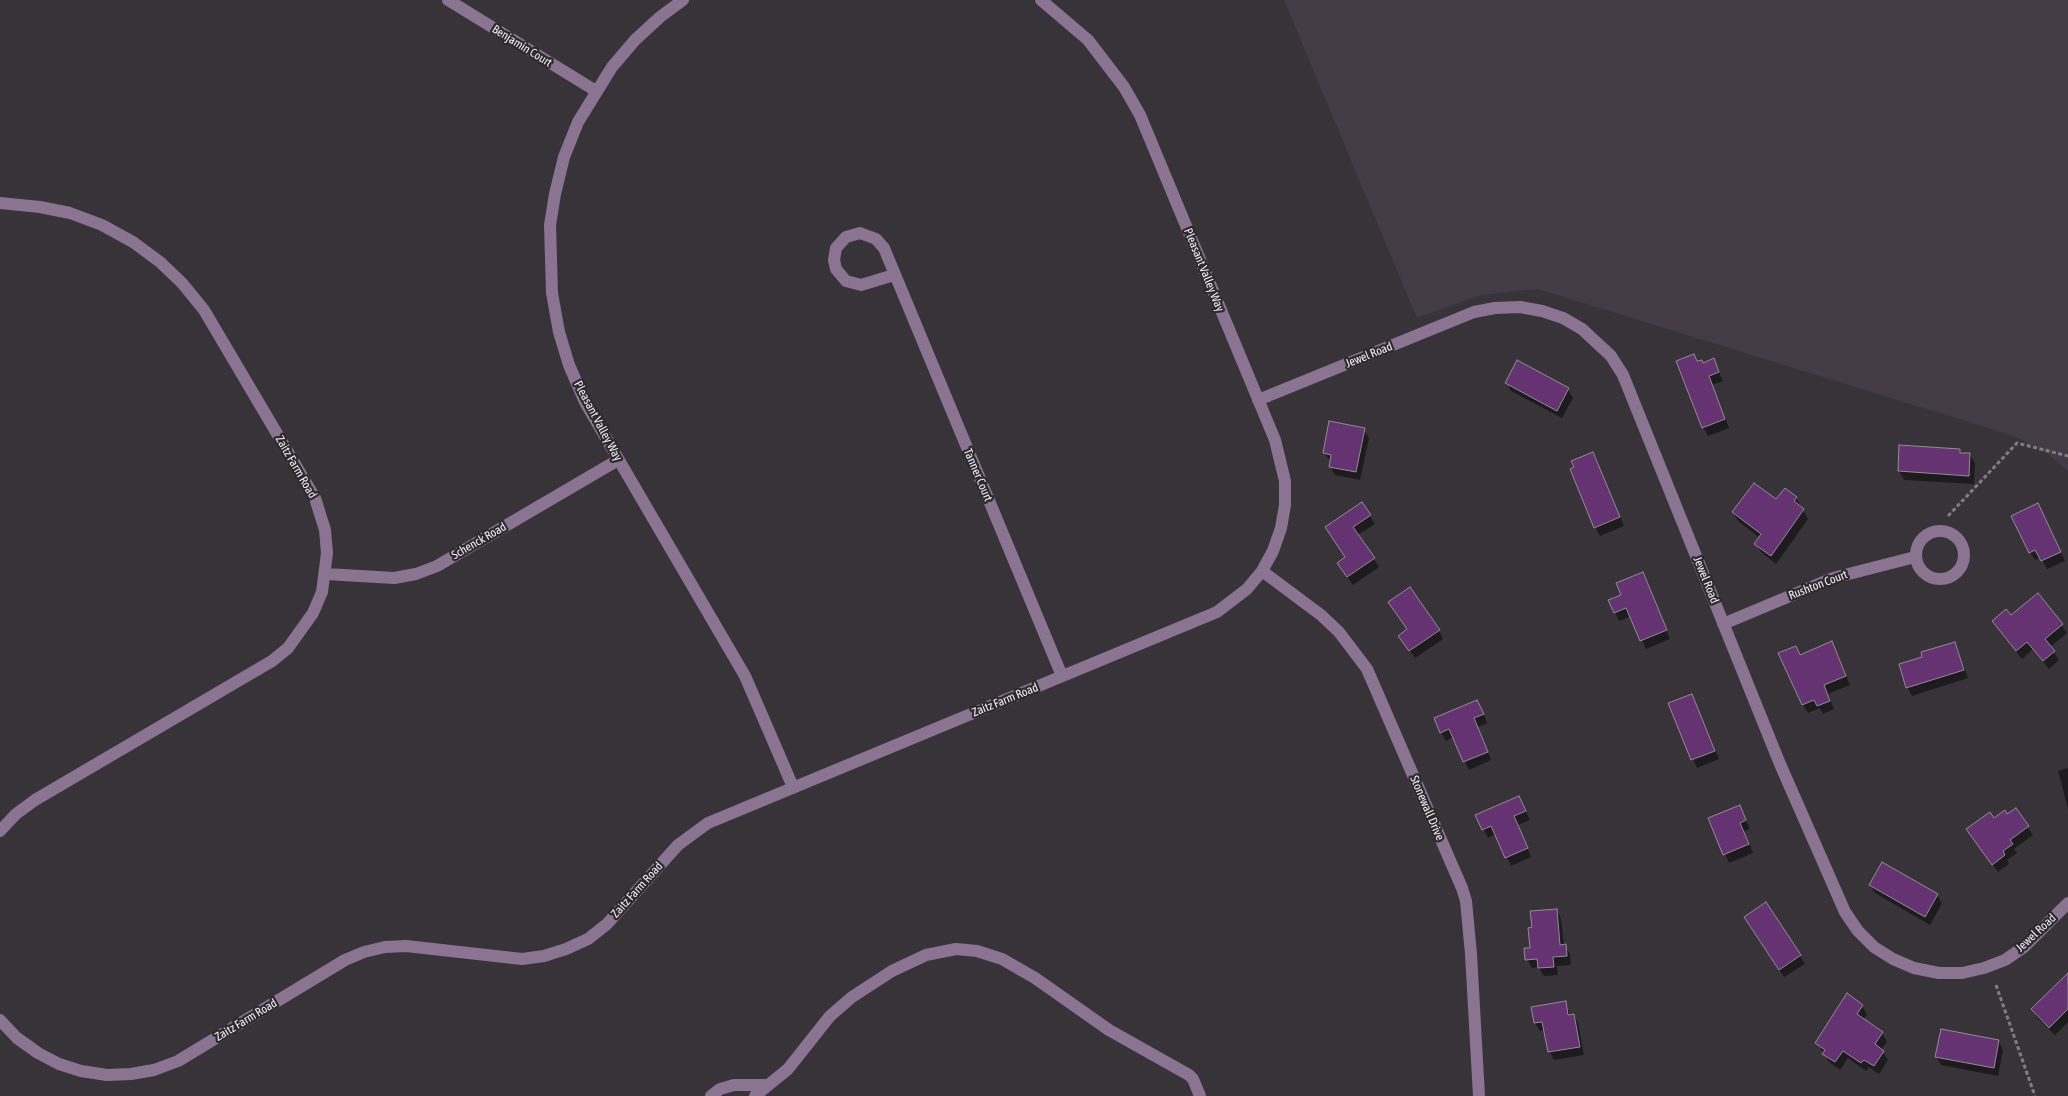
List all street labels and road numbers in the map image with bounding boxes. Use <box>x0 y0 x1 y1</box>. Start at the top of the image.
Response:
street label: Benjamin Court <box>489 22 555 70</box>
street label: Pleasant Valley Way <box>1181 226 1227 314</box>
street label: Jewel Road <box>1343 339 1395 371</box>
street label: Pleasant Valley Way <box>571 378 625 464</box>
street label: Zaitz Farm Road <box>272 433 320 501</box>
street label: Tanner Court <box>960 446 996 504</box>
street label: Schenck Road <box>449 520 509 562</box>
street label: Jewel Road <box>1690 554 1722 606</box>
street label: Rushton Court <box>1786 567 1850 603</box>
street label: Zaitz Farm Road <box>970 680 1040 720</box>
street label: Stonewall Drive <box>1407 773 1447 843</box>
street label: Zaitz Farm Road <box>608 859 666 921</box>
street label: Jewel Road <box>2013 911 2059 955</box>
street label: Zaitz Farm Road <box>212 996 280 1044</box>

